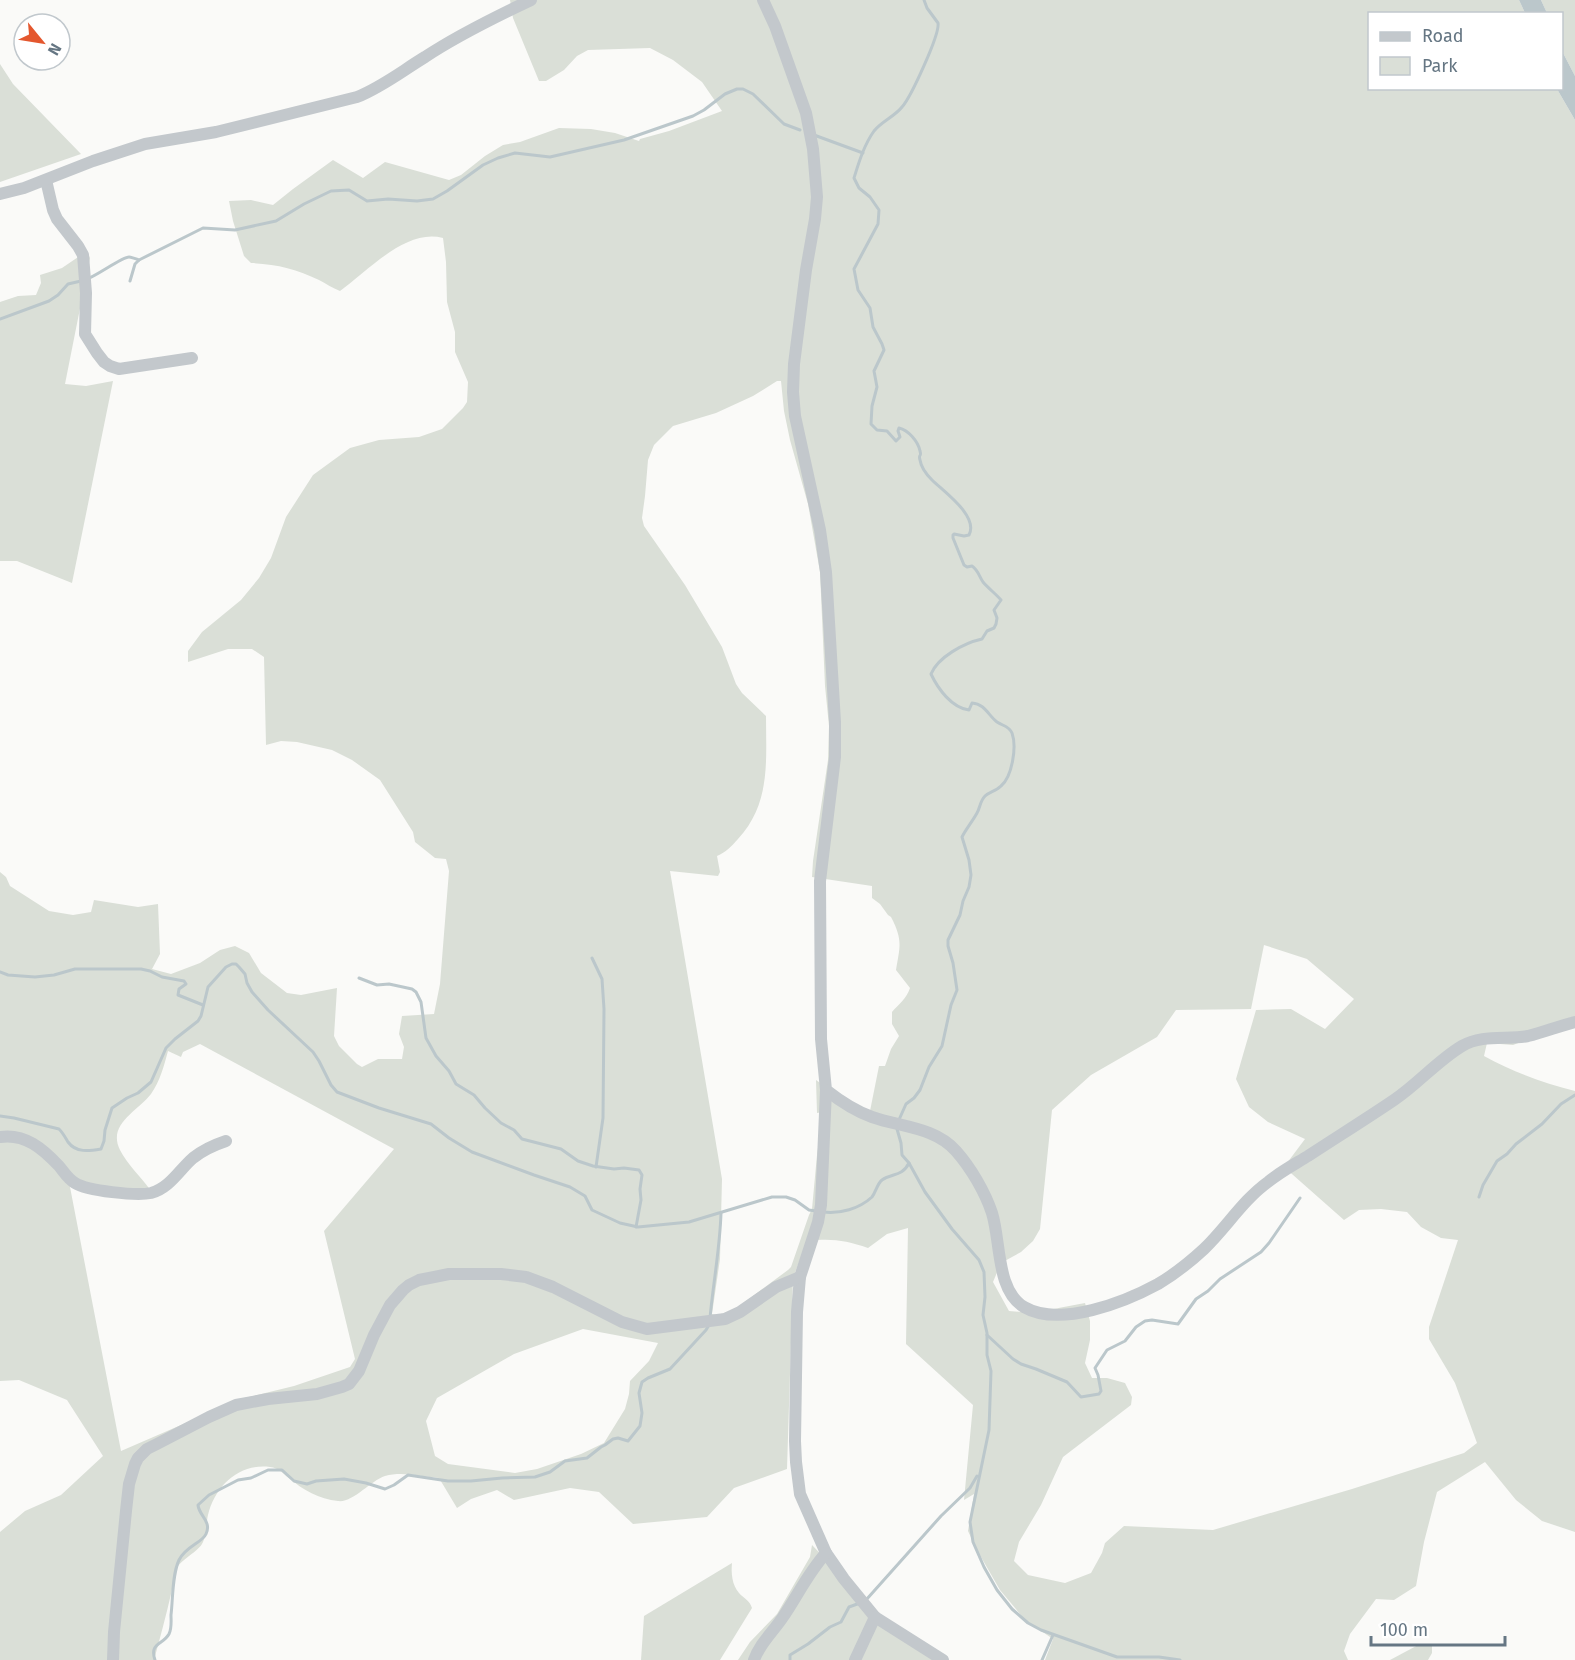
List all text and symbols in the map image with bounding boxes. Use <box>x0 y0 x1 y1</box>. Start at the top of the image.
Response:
north arrow <box>12 12 72 72</box>
legend <box>1368 12 1563 90</box>
text: Road <box>1422 25 1464 47</box>
text: N <box>44 40 65 59</box>
text: Park <box>1422 55 1458 77</box>
scale bar <box>1371 1609 1504 1647</box>
text: 100 m <box>1380 1619 1428 1641</box>

